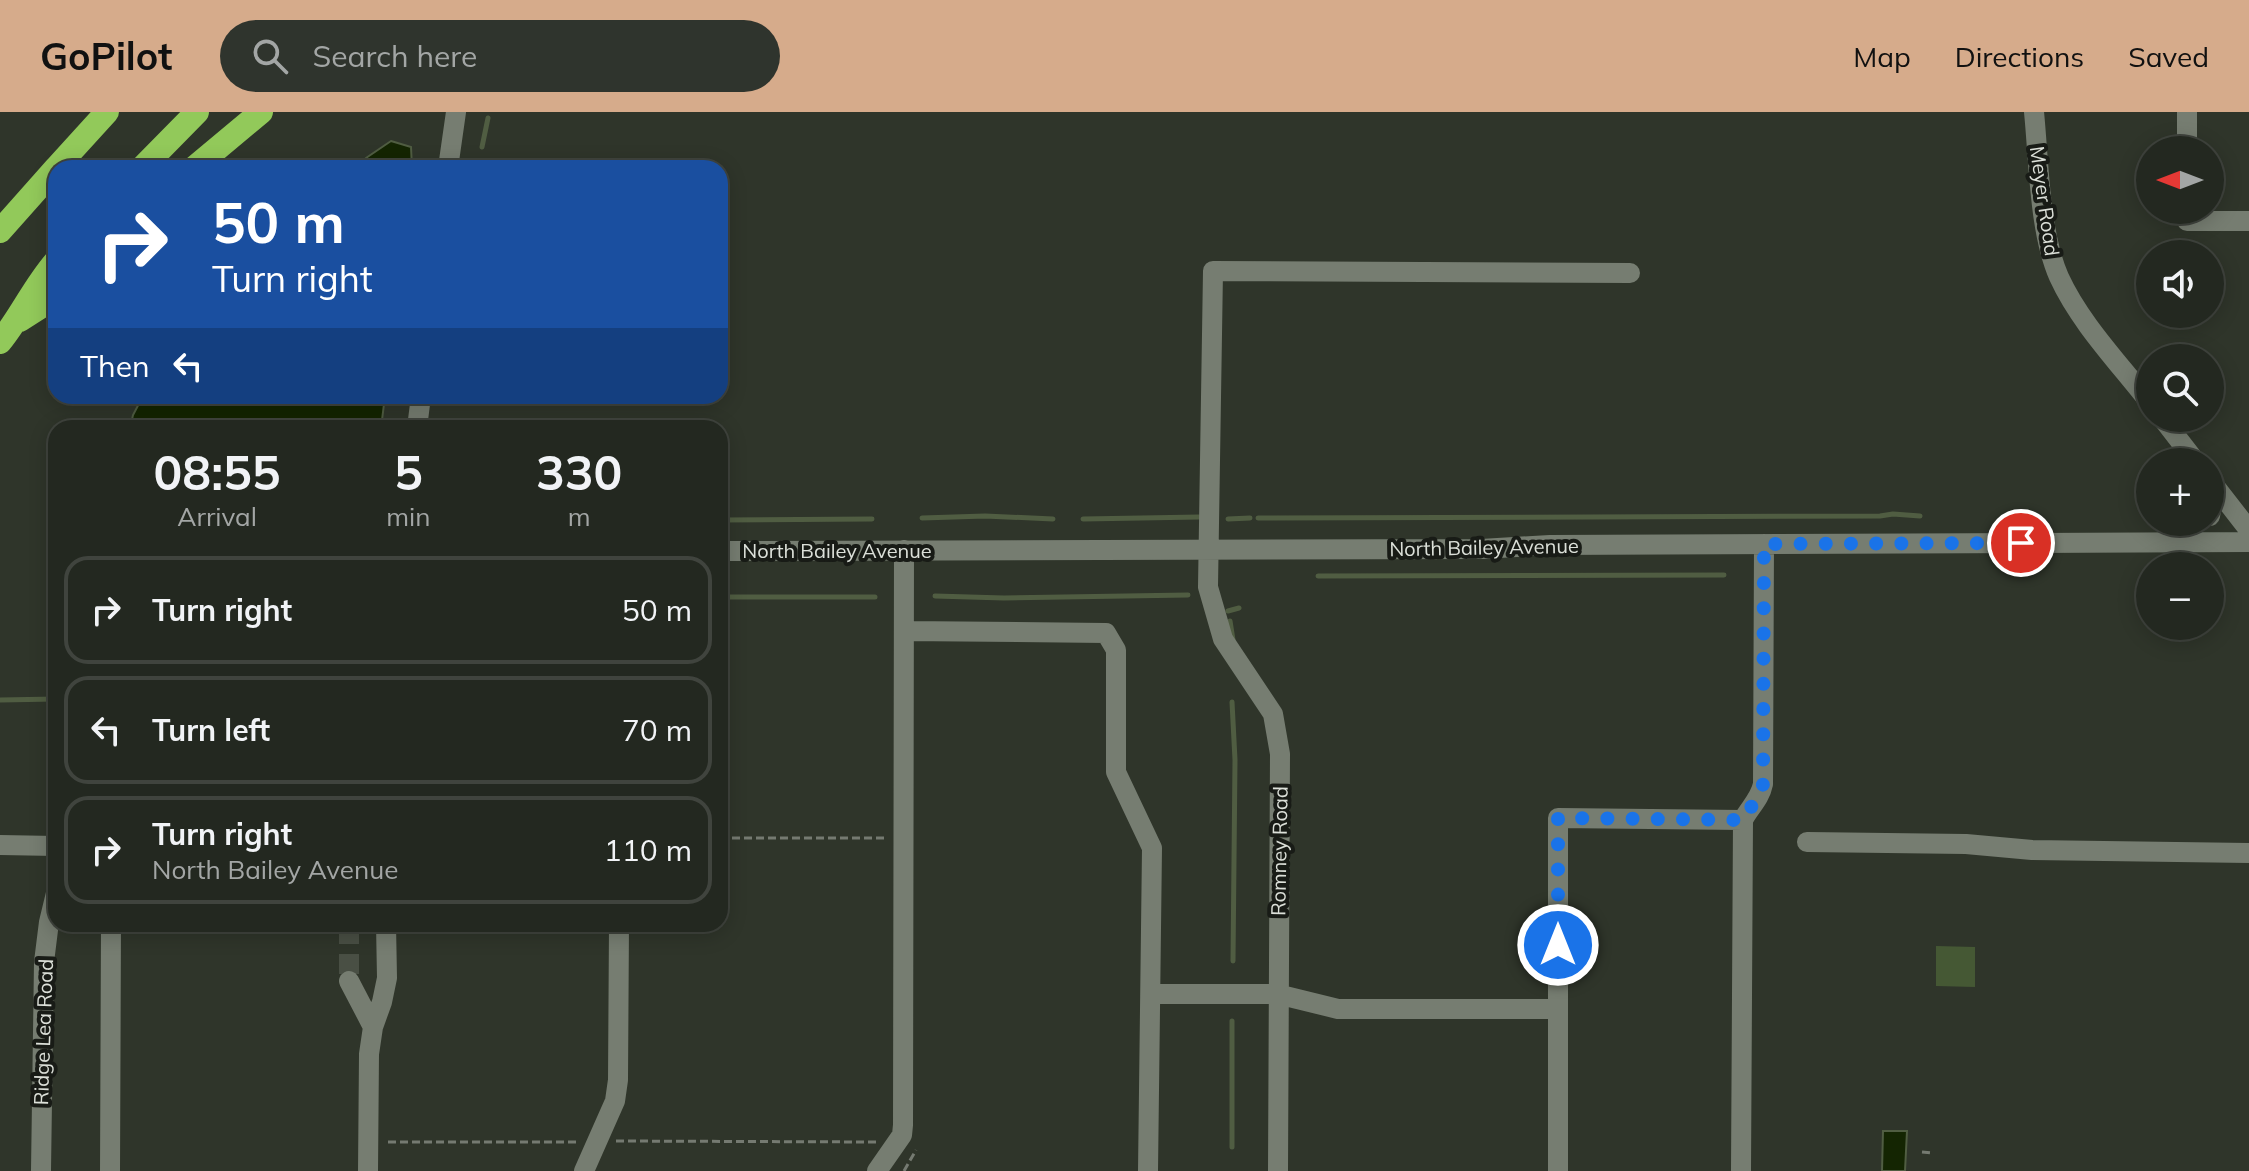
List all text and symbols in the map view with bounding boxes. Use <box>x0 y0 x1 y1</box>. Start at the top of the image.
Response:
search box <box>220 20 780 92</box>
text: GoPilot <box>40 32 172 80</box>
icon: search <box>248 34 292 78</box>
text: Search here <box>312 37 477 75</box>
text: Map <box>1853 39 1911 74</box>
text: Directions <box>1955 39 2084 74</box>
text: Saved <box>2128 39 2209 74</box>
north arrow <box>2136 136 2224 224</box>
map controls <box>2136 136 2224 640</box>
street label: Meyer Road <box>2025 144 2065 258</box>
text: 50 m <box>212 187 345 257</box>
icon: right <box>80 192 184 296</box>
button: sound <box>2136 240 2224 328</box>
text: Turn right <box>212 256 373 301</box>
icon: left <box>166 344 210 388</box>
button: search <box>2136 344 2224 432</box>
text: Then <box>80 347 150 385</box>
text: 08:55 <box>154 442 281 502</box>
text: 5 <box>394 442 423 502</box>
text: 330 <box>536 442 622 502</box>
button: + <box>2136 448 2224 536</box>
text: Arrival <box>177 500 257 533</box>
text: min <box>386 500 430 533</box>
text: m <box>568 500 591 533</box>
pin <box>1987 509 2055 577</box>
icon: arrive <box>1999 521 2043 565</box>
street label: North Bailey Avenue <box>1389 533 1579 561</box>
street label: North Bailey Avenue <box>742 538 932 563</box>
button: − <box>2136 552 2224 640</box>
icon: right <box>84 588 128 632</box>
text: Turn right <box>152 591 292 629</box>
text: 50 m <box>622 591 692 629</box>
icon: left <box>84 708 128 752</box>
text: Turn left <box>152 711 270 749</box>
text: 70 m <box>622 711 692 749</box>
street label: Romney Road <box>1265 786 1293 916</box>
text: Turn right <box>152 815 292 853</box>
icon: right <box>84 828 128 872</box>
text: 110 m <box>604 831 692 869</box>
text: North Bailey Avenue <box>152 853 398 886</box>
position arrow <box>1516 903 1600 987</box>
street label: Ridge Lea Road <box>28 958 58 1106</box>

